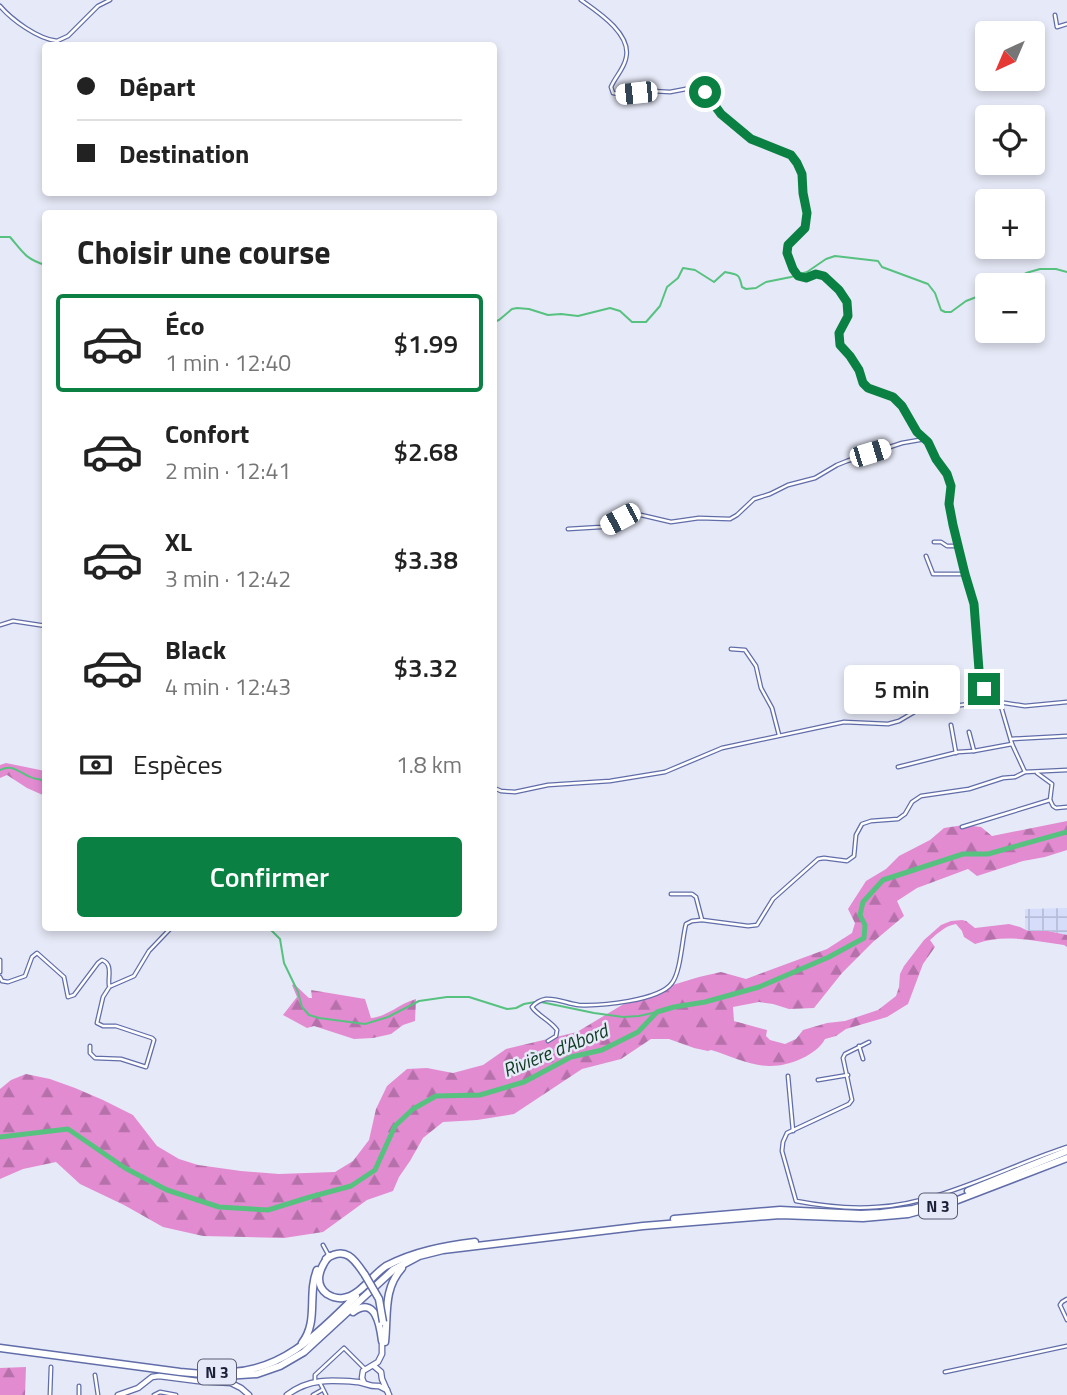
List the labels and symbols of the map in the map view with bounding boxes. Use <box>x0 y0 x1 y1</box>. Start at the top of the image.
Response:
north arrow <box>975 21 1045 91</box>
route start <box>689 76 721 108</box>
car <box>615 80 658 106</box>
car <box>847 437 894 469</box>
car <box>597 500 644 538</box>
callout: 5 min <box>844 664 960 714</box>
route end <box>968 673 1000 705</box>
water label: Rivière d'Abord <box>498 1014 614 1084</box>
road number: N 3 <box>919 1194 957 1218</box>
road number: N 3 <box>198 1360 236 1384</box>

